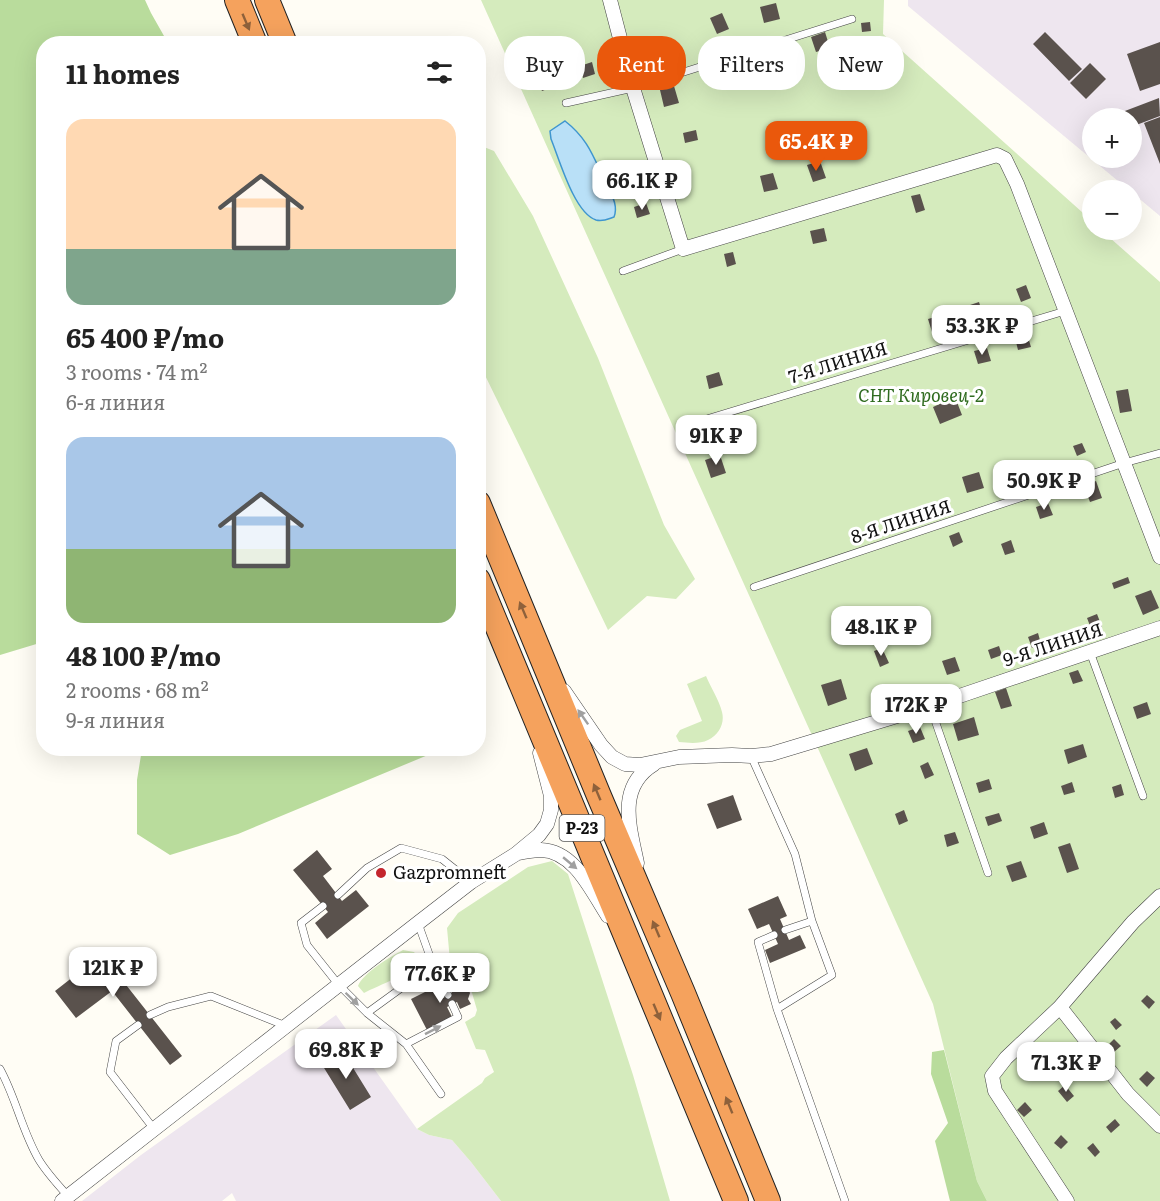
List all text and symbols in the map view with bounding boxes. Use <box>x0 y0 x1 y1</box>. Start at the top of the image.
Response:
one-way arrow <box>241 13 251 31</box>
chip: Buy <box>504 36 585 90</box>
chip: Rent <box>597 36 686 90</box>
chip: Filters <box>698 36 805 90</box>
chip: New <box>817 36 904 90</box>
text: 11 homes <box>66 53 180 92</box>
icon: filters <box>423 56 456 89</box>
map controls <box>1082 108 1142 240</box>
button: + <box>1082 108 1142 168</box>
pin: 65.4K ₽ <box>761 121 871 172</box>
text: 65.4K ₽ <box>779 125 853 155</box>
icon: home <box>207 158 315 266</box>
pin: 66.1K ₽ <box>587 160 697 211</box>
text: 66.1K ₽ <box>606 164 678 194</box>
button: − <box>1082 180 1142 240</box>
pin: 53.3K ₽ <box>927 305 1037 356</box>
text: 53.3K ₽ <box>946 309 1018 339</box>
text: 65 400 ₽/mo <box>66 317 224 356</box>
street label: 7-Я ЛИНИЯ <box>785 334 890 389</box>
text: 3 rooms · 74 m² <box>66 356 207 386</box>
park label: СНТ Кировец-2 <box>858 381 984 408</box>
text: 6-я линия <box>66 386 165 416</box>
pin: 91K ₽ <box>674 415 758 466</box>
text: 91K ₽ <box>690 419 742 449</box>
pin: 50.9K ₽ <box>989 460 1099 511</box>
text: 50.9K ₽ <box>1007 464 1081 494</box>
icon: home <box>207 476 315 584</box>
street label: 8-Я ЛИНИЯ <box>847 492 954 549</box>
one-way arrow <box>518 601 527 619</box>
pin: 48.1K ₽ <box>826 606 936 657</box>
text: 48.1K ₽ <box>845 610 917 640</box>
street label: 9-Я ЛИНИЯ <box>999 615 1106 672</box>
text: 48 100 ₽/mo <box>66 635 221 674</box>
text: 2 rooms · 68 m² <box>66 674 209 704</box>
pin: 172K ₽ <box>867 684 965 735</box>
text: 172K ₽ <box>885 688 947 718</box>
text: 9-я линия <box>66 704 165 734</box>
one-way arrow <box>577 710 589 726</box>
one-way arrow <box>593 784 602 801</box>
road number: Р-23 <box>560 815 604 841</box>
one-way arrow <box>562 857 578 870</box>
place label: Gazpromneft <box>393 858 507 885</box>
marker: Gazpromneft <box>374 866 388 880</box>
one-way arrow <box>651 920 660 938</box>
pin: 121K ₽ <box>64 947 162 998</box>
text: 121K ₽ <box>83 951 143 981</box>
pin: 77.6K ₽ <box>385 953 495 1004</box>
text: 77.6K ₽ <box>405 957 475 987</box>
one-way arrow <box>345 991 359 1005</box>
one-way arrow <box>652 1003 662 1021</box>
one-way arrow <box>424 1025 441 1035</box>
pin: 69.8K ₽ <box>291 1029 401 1080</box>
text: 69.8K ₽ <box>309 1033 383 1063</box>
pin: 71.3K ₽ <box>1011 1042 1121 1093</box>
text: 71.3K ₽ <box>1031 1046 1101 1076</box>
one-way arrow <box>724 1096 734 1114</box>

